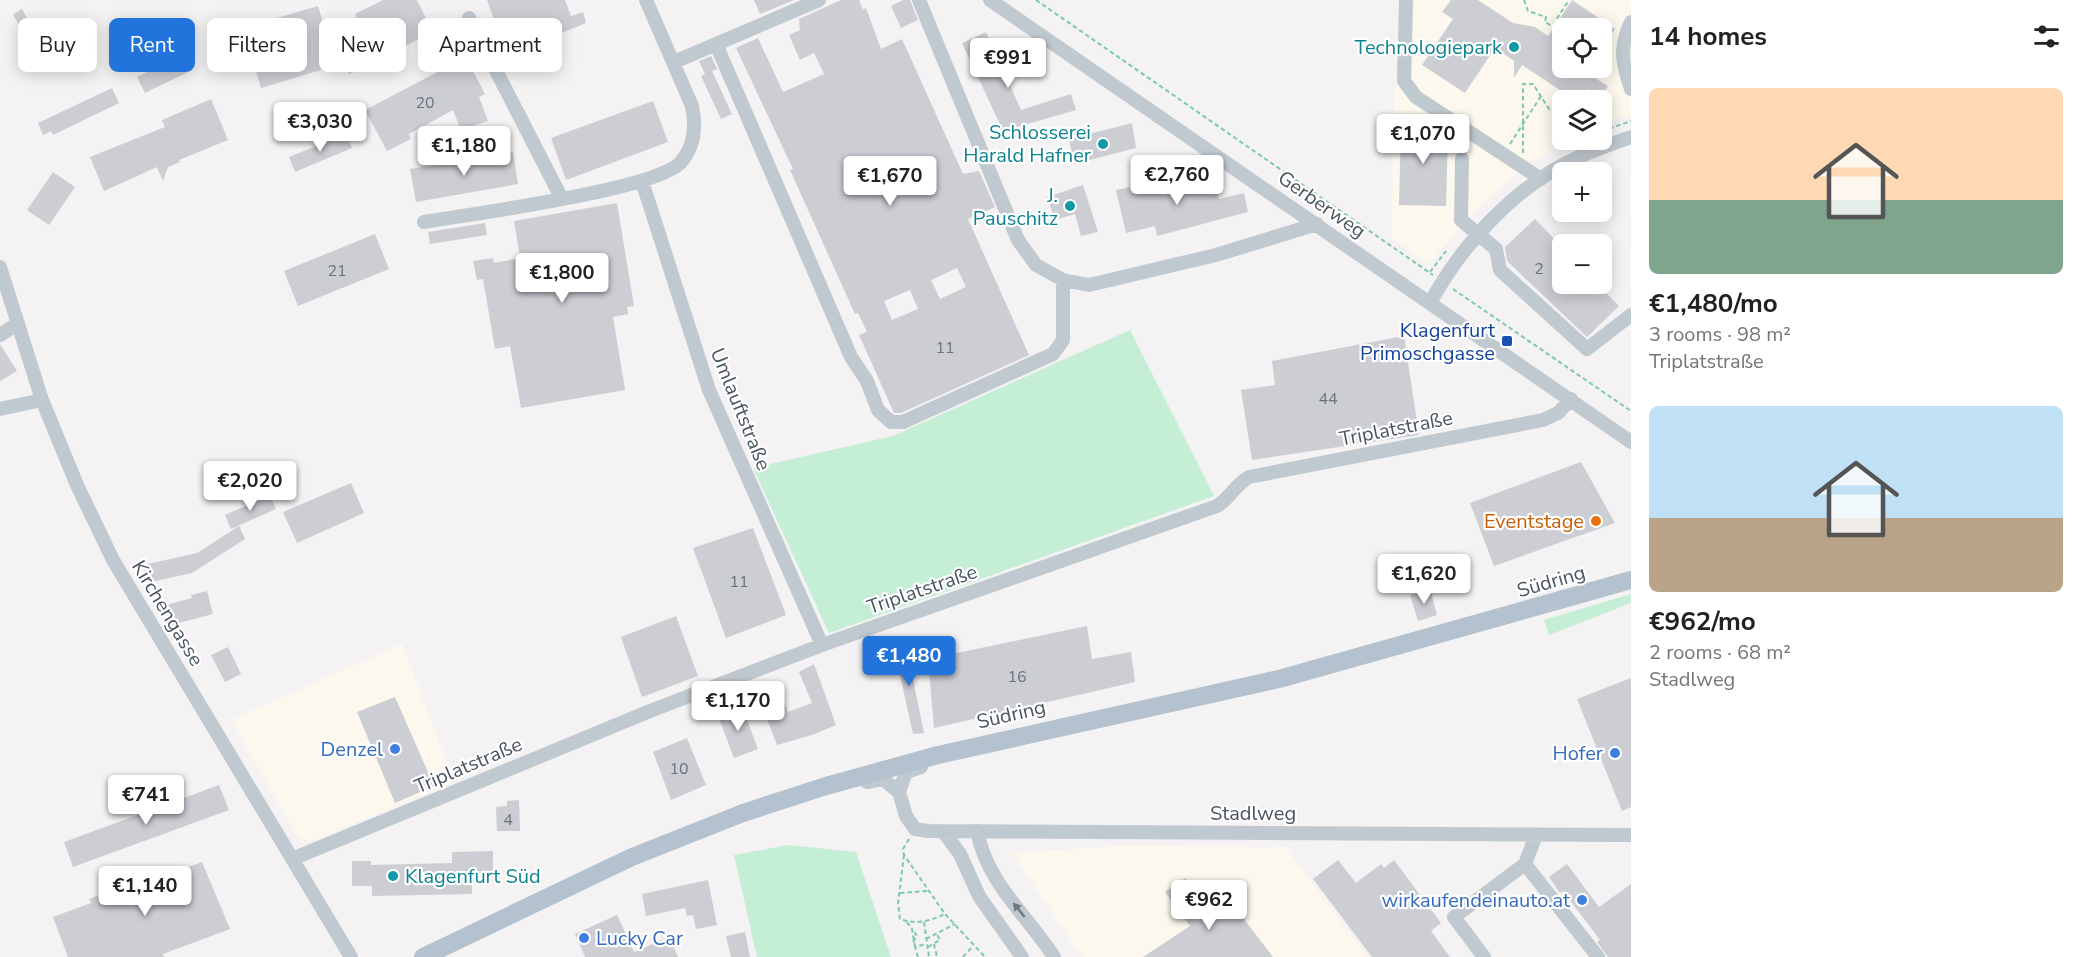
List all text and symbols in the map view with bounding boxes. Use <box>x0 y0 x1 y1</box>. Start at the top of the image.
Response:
chip: Buy <box>18 18 97 72</box>
chip: Rent <box>109 18 195 72</box>
chip: Filters <box>207 18 307 72</box>
chip: New <box>319 18 406 72</box>
chip: Apartment <box>418 18 562 72</box>
map controls <box>1552 18 1612 294</box>
button: locate <box>1552 18 1612 78</box>
text: 14 homes <box>1649 19 1767 54</box>
icon: filters <box>2030 20 2063 53</box>
place label: Technologiepark <box>1354 34 1503 61</box>
pin: €991 <box>972 38 1044 89</box>
marker: Technologiepark <box>1507 40 1521 54</box>
text: €991 <box>984 44 1032 71</box>
button: layers <box>1552 90 1612 150</box>
house number: 20 <box>415 92 435 114</box>
pin: €3,030 <box>271 102 369 153</box>
text: €3,030 <box>288 108 352 135</box>
pin: €1,070 <box>1374 114 1472 165</box>
place label: Schlosserei Harald Hafner <box>963 119 1091 169</box>
text: €1,070 <box>1391 120 1455 147</box>
pin: €1,180 <box>415 126 513 177</box>
icon: home <box>1802 127 1910 235</box>
text: €1,180 <box>432 132 496 159</box>
marker: Schlosserei Harald Hafner <box>1096 137 1110 151</box>
pin: €2,760 <box>1128 155 1226 206</box>
pin: €1,670 <box>841 156 939 207</box>
text: €2,760 <box>1145 161 1209 188</box>
text: €1,670 <box>858 162 922 189</box>
button: + <box>1552 162 1612 222</box>
street label: Gerberweg <box>1272 164 1371 245</box>
place label: J. Pauschitz <box>973 182 1058 232</box>
marker: J. Pauschitz <box>1063 199 1077 213</box>
button: − <box>1552 234 1612 294</box>
pin: €1,800 <box>513 253 611 304</box>
house number: 2 <box>1534 258 1544 280</box>
text: €1,800 <box>530 259 594 286</box>
house number: 21 <box>327 260 347 282</box>
text: €1,480/mo <box>1649 286 1778 321</box>
place label: Klagenfurt Primoschgasse <box>1360 317 1496 367</box>
text: 3 rooms · 98 m² <box>1649 321 1791 348</box>
marker: Klagenfurt Primoschgasse <box>1500 334 1514 348</box>
house number: 11 <box>935 337 955 359</box>
street label: Umlauftstraße <box>704 344 777 474</box>
text: Triplatstraße <box>1649 348 1764 375</box>
house number: 44 <box>1318 388 1338 410</box>
street label: Triplatstraße <box>1337 404 1455 453</box>
icon: home <box>1802 445 1910 553</box>
pin: €2,020 <box>201 461 299 512</box>
text: €2,020 <box>218 467 282 494</box>
place label: Eventstage <box>1484 508 1584 535</box>
marker: Eventstage <box>1589 514 1603 528</box>
pin: €1,620 <box>1375 554 1473 605</box>
street label: Kirchengasse <box>125 555 210 671</box>
street label: Triplatstraße <box>864 558 981 621</box>
street label: Südring <box>1514 559 1589 604</box>
text: €1,620 <box>1392 560 1456 587</box>
house number: 11 <box>729 571 749 593</box>
text: €962/mo <box>1649 604 1756 639</box>
pin: €1,480 <box>860 636 958 687</box>
text: 2 rooms · 68 m² <box>1649 639 1791 666</box>
text: €1,480 <box>877 642 941 669</box>
house number: 16 <box>1007 666 1027 688</box>
text: Stadlweg <box>1649 666 1735 693</box>
pin: €1,170 <box>689 681 787 732</box>
text: €1,170 <box>706 687 770 714</box>
street label: Südring <box>974 693 1048 736</box>
street label: Triplatstraße <box>410 731 526 800</box>
place label: Denzel <box>321 736 383 763</box>
place label: Hofer <box>1553 740 1603 767</box>
marker: Denzel <box>388 742 402 756</box>
marker: Hofer <box>1608 746 1622 760</box>
house number: 10 <box>669 758 689 780</box>
pin: €741 <box>110 775 182 826</box>
text: €741 <box>122 781 170 808</box>
street label: Stadlweg <box>1210 800 1296 827</box>
house number: 4 <box>503 809 513 831</box>
place label: Klagenfurt Süd <box>405 863 541 890</box>
pin: €1,140 <box>96 866 194 917</box>
marker: Klagenfurt Süd <box>386 869 400 883</box>
text: €1,140 <box>113 872 177 899</box>
pin: €962 <box>1173 880 1245 931</box>
text: €962 <box>1185 886 1233 913</box>
place label: wirkaufendeinauto.at <box>1381 887 1571 914</box>
marker: wirkaufendeinauto.at <box>1575 893 1589 907</box>
one-way arrow <box>1013 902 1026 918</box>
place label: Lucky Car <box>596 925 683 952</box>
marker: Lucky Car <box>577 931 591 945</box>

